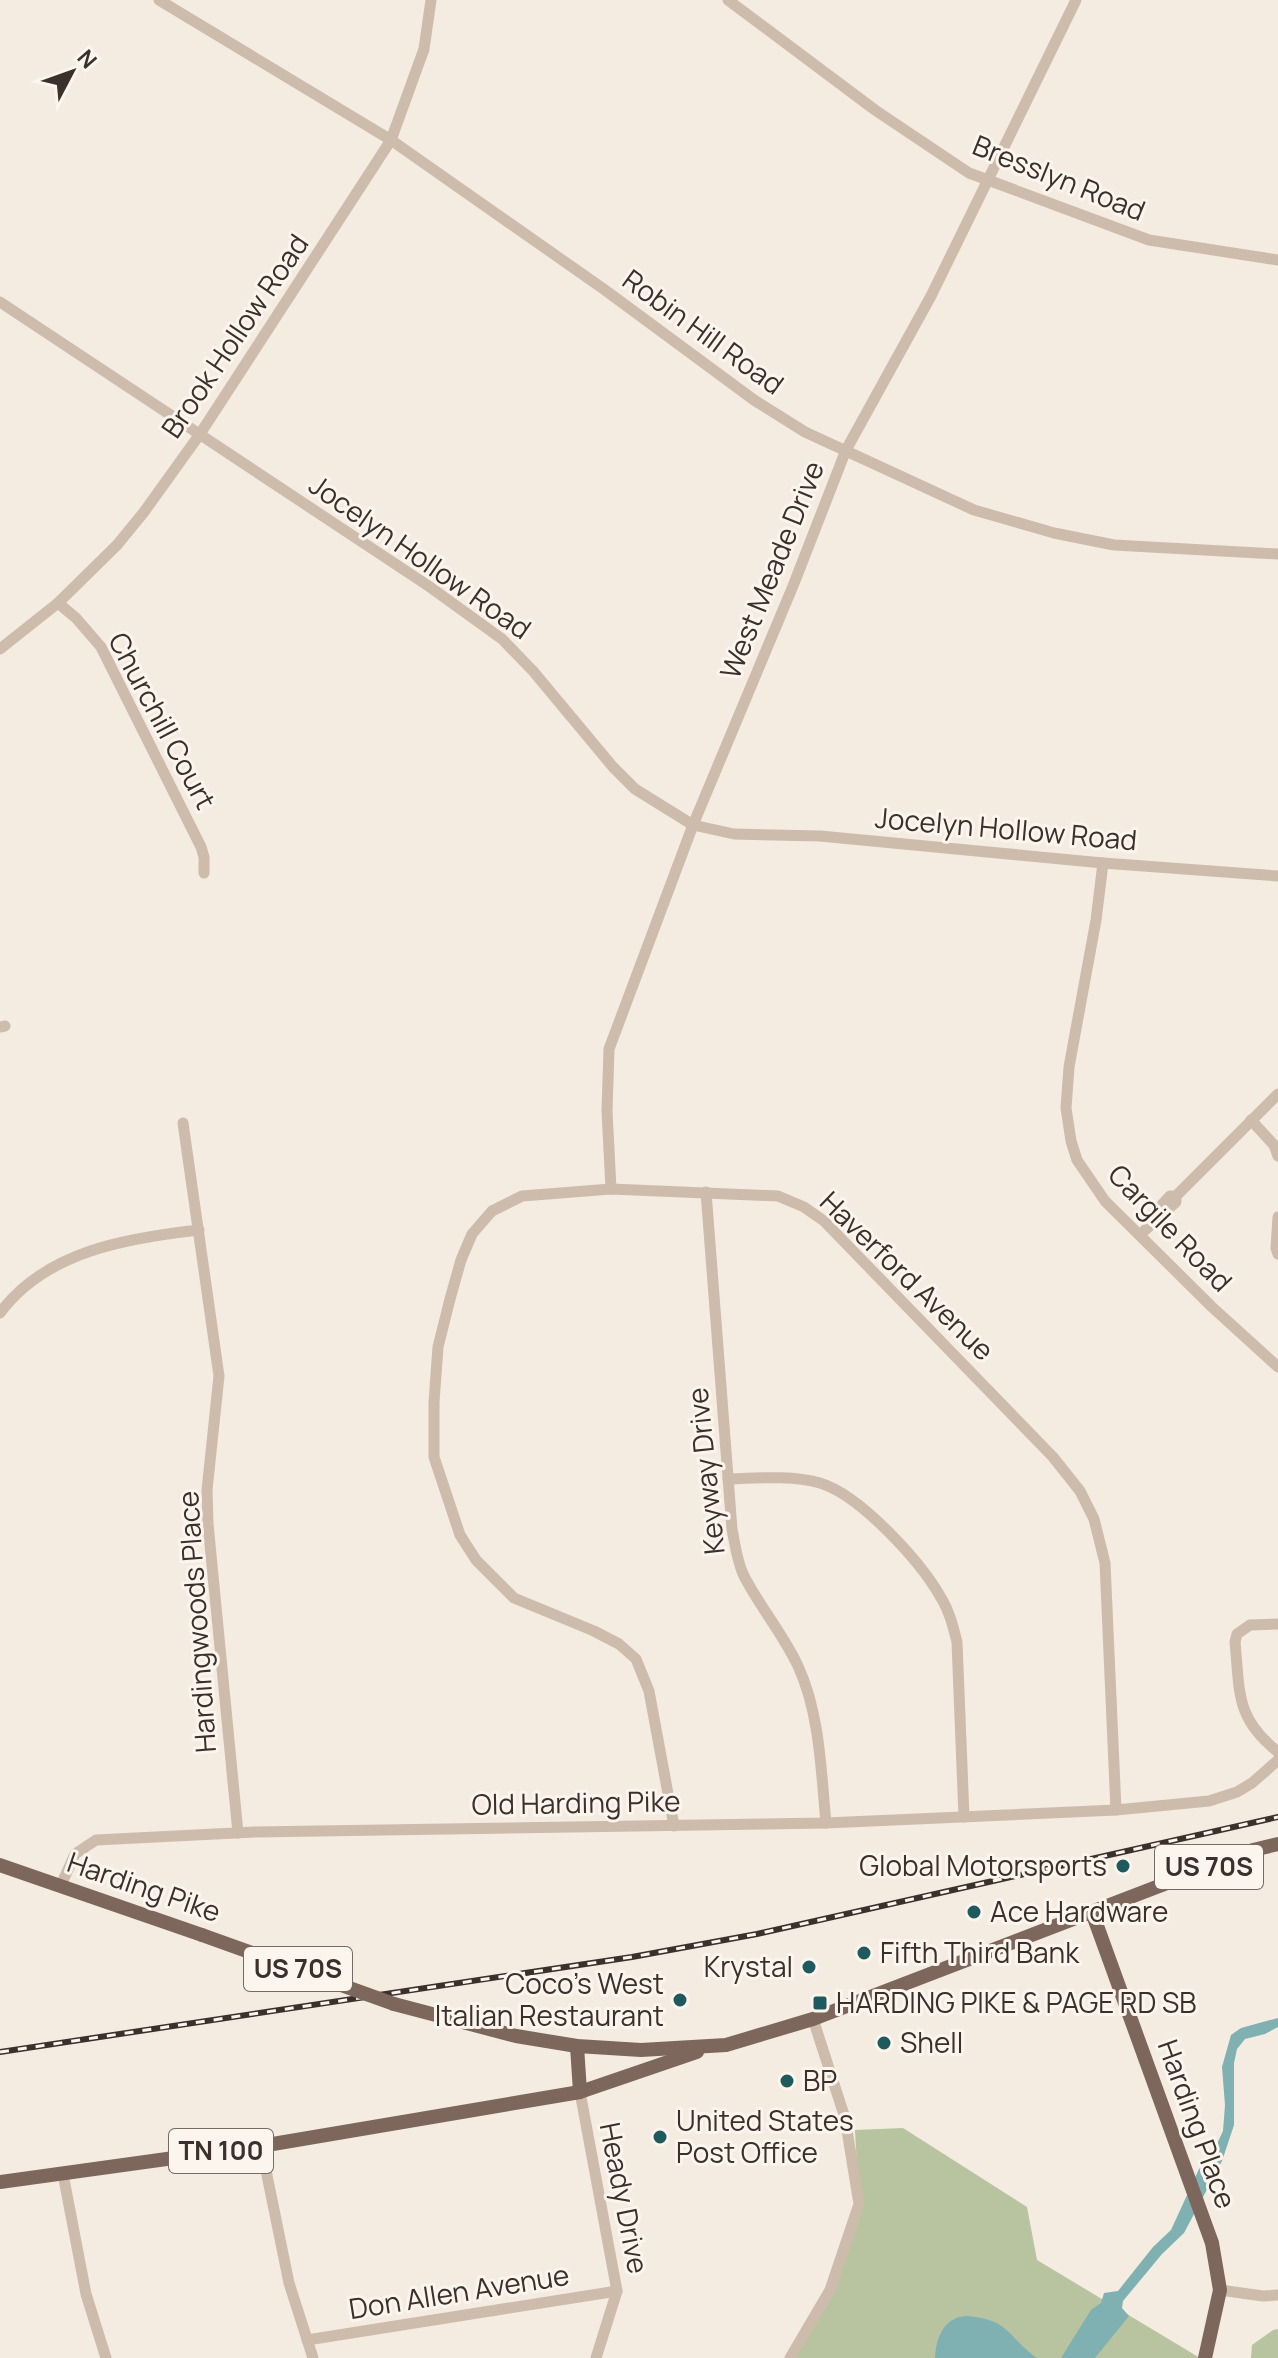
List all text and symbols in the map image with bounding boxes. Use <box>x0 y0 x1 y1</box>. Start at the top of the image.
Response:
north arrow <box>32 32 112 112</box>
text: N <box>71 43 104 75</box>
street label: Bresslyn Road <box>968 125 1151 229</box>
street label: Brook Hollow Road <box>152 226 316 445</box>
street label: Robin Hill Road <box>615 260 792 402</box>
street label: West Meade Drive <box>710 455 832 684</box>
street label: Jocelyn Hollow Road <box>302 465 539 647</box>
street label: Churchill Court <box>100 626 225 816</box>
street label: Jocelyn Hollow Road <box>874 798 1139 858</box>
street label: Cargile Road <box>1100 1155 1241 1299</box>
street label: Haverford Avenue <box>812 1182 1003 1368</box>
street label: Keyway Drive <box>677 1386 733 1556</box>
street label: Hardingwoods Place <box>168 1490 224 1754</box>
street label: Old Harding Pike <box>471 1781 681 1823</box>
street label: Harding Pike <box>63 1842 226 1930</box>
road number: US 70S <box>1155 1845 1263 1889</box>
place label: Global Motorsports <box>859 1846 1107 1884</box>
marker: Global Motorsports <box>1114 1857 1132 1875</box>
place label: Ace Hardware <box>990 1892 1168 1930</box>
marker: Ace Hardware <box>965 1903 983 1921</box>
place label: Fifth Third Bank <box>880 1933 1080 1971</box>
marker: Fifth Third Bank <box>855 1944 873 1962</box>
road number: US 70S <box>244 1947 352 1991</box>
place label: Krystal <box>704 1947 793 1985</box>
marker: Krystal <box>800 1958 818 1976</box>
place label: Coco's West Italian Restaurant <box>435 1964 664 2034</box>
place label: HARDING PIKE & PAGE RD SB <box>836 1983 1196 2021</box>
marker: Coco's West Italian Restaurant <box>671 1991 689 2009</box>
marker: HARDING PIKE & PAGE RD SB <box>811 1994 829 2012</box>
place label: Shell <box>900 2023 963 2061</box>
marker: Shell <box>875 2034 893 2052</box>
street label: Harding Place <box>1150 2034 1246 2213</box>
place label: BP <box>803 2061 837 2099</box>
marker: BP <box>778 2072 796 2090</box>
place label: United States Post Office <box>676 2101 854 2171</box>
street label: Heady Drive <box>592 2119 658 2277</box>
marker: United States Post Office <box>651 2128 669 2146</box>
road number: TN 100 <box>169 2129 273 2173</box>
street label: Don Allen Avenue <box>346 2255 572 2327</box>

